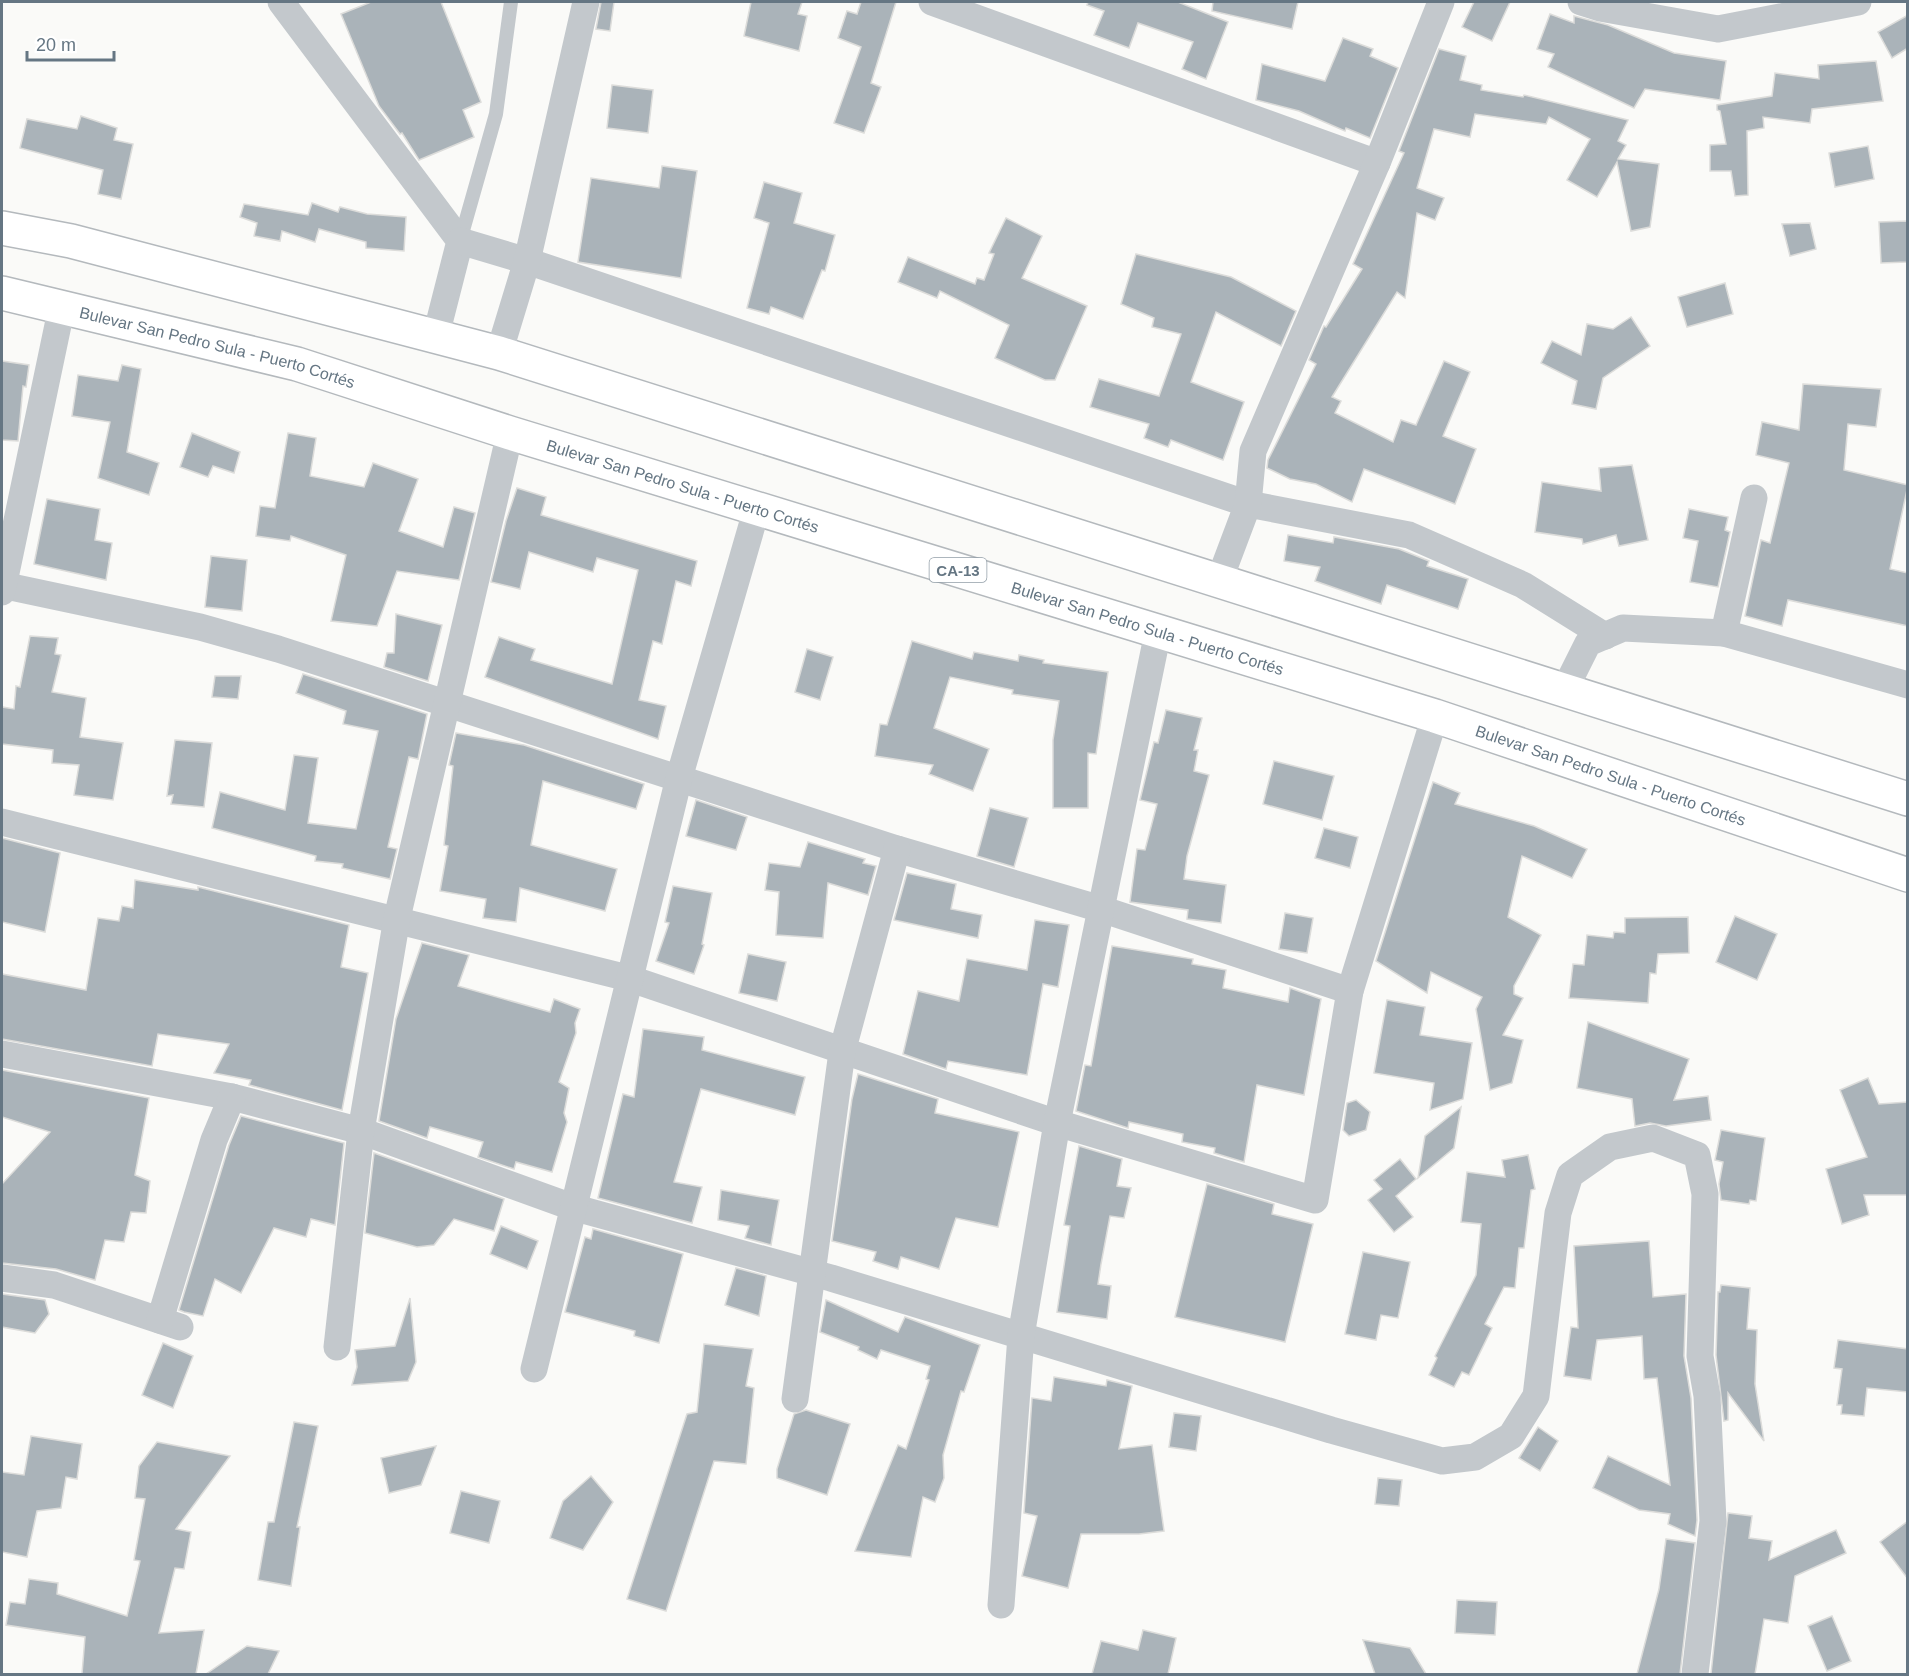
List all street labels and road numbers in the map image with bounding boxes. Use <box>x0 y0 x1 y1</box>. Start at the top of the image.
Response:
street label: Bulevar San Pedro Sula - Puerto Cortés <box>78 303 357 391</box>
street label: Bulevar San Pedro Sula - Puerto Cortés <box>545 436 821 536</box>
road number: CA-13 <box>930 558 986 582</box>
street label: Bulevar San Pedro Sula - Puerto Cortés <box>1009 578 1286 678</box>
street label: Bulevar San Pedro Sula - Puerto Cortés <box>1473 722 1748 828</box>

